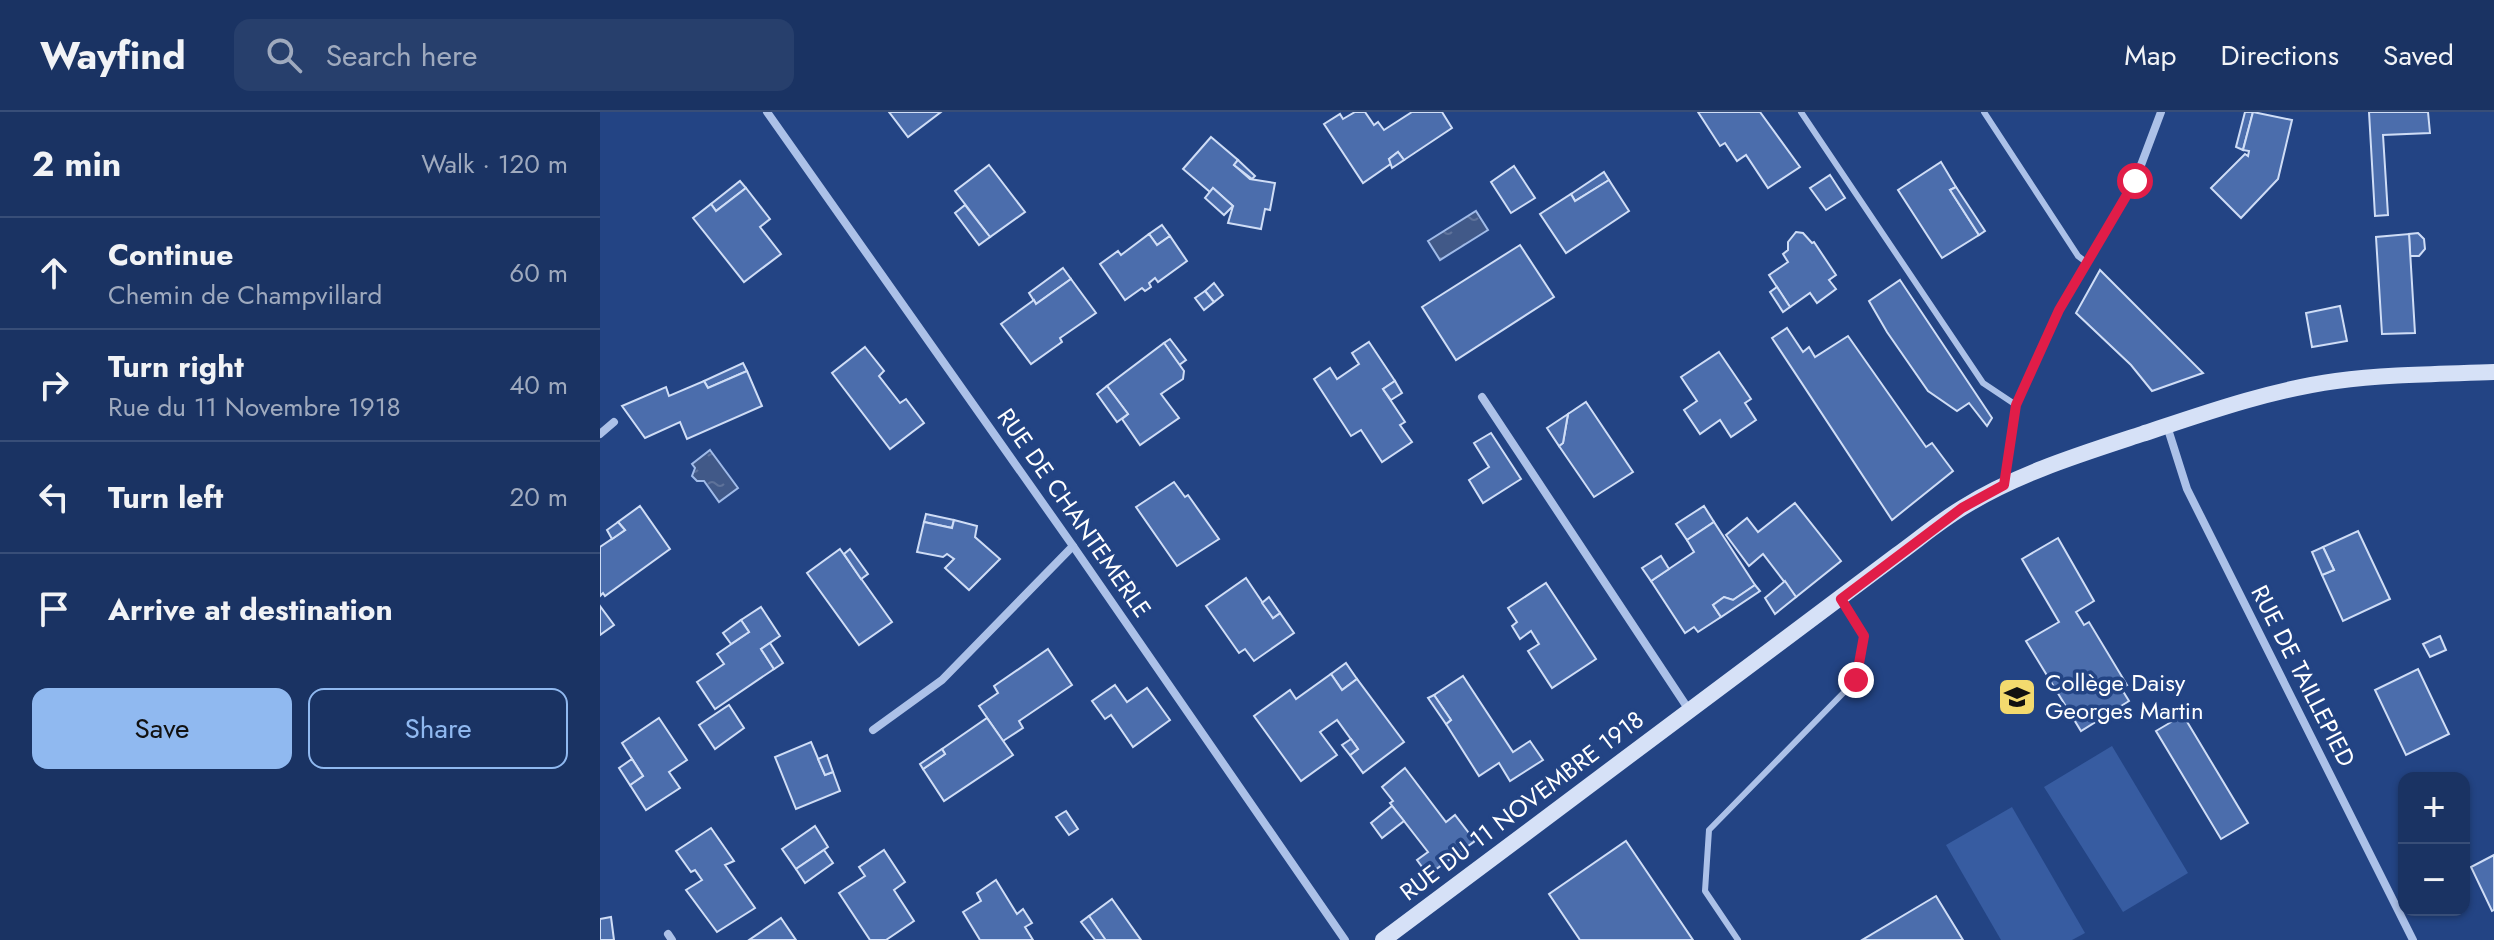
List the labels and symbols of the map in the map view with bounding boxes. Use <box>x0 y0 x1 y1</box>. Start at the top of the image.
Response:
route start <box>2117 163 2153 199</box>
street label: RUE DE CHANTEMERLE <box>989 401 1160 624</box>
street label: RUE DE TAILLEPIED <box>2243 579 2364 773</box>
route end <box>1838 662 1874 698</box>
place label: Collège Daisy Georges Martin <box>2045 665 2204 728</box>
school or university icon: Collège Daisy Georges Martin <box>1996 676 2038 718</box>
street label: RUE DU 11 NOVEMBRE 1918 <box>1392 702 1651 909</box>

